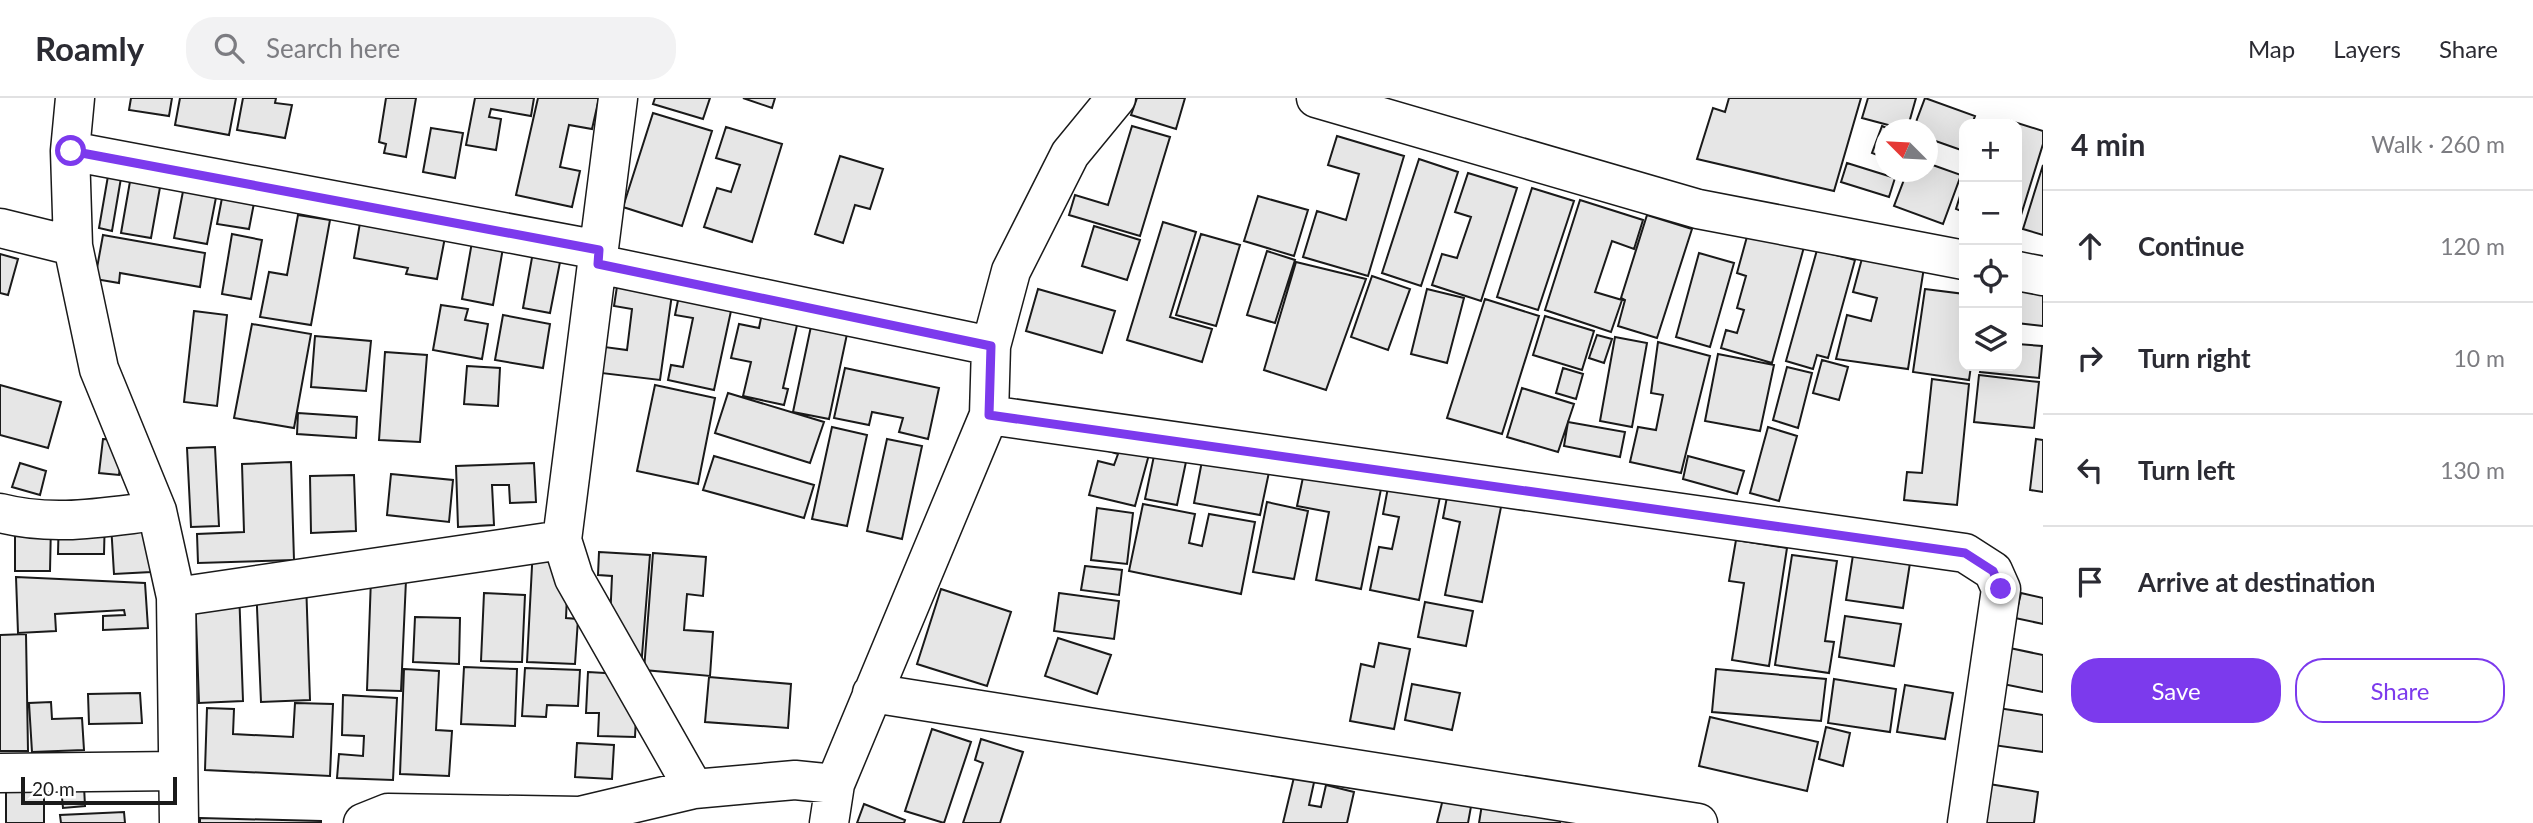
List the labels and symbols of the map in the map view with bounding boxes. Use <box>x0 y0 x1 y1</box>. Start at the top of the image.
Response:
north arrow <box>1875 119 1938 182</box>
route start <box>55 135 86 166</box>
route end <box>1985 573 2016 604</box>
scale bar <box>21 774 177 806</box>

